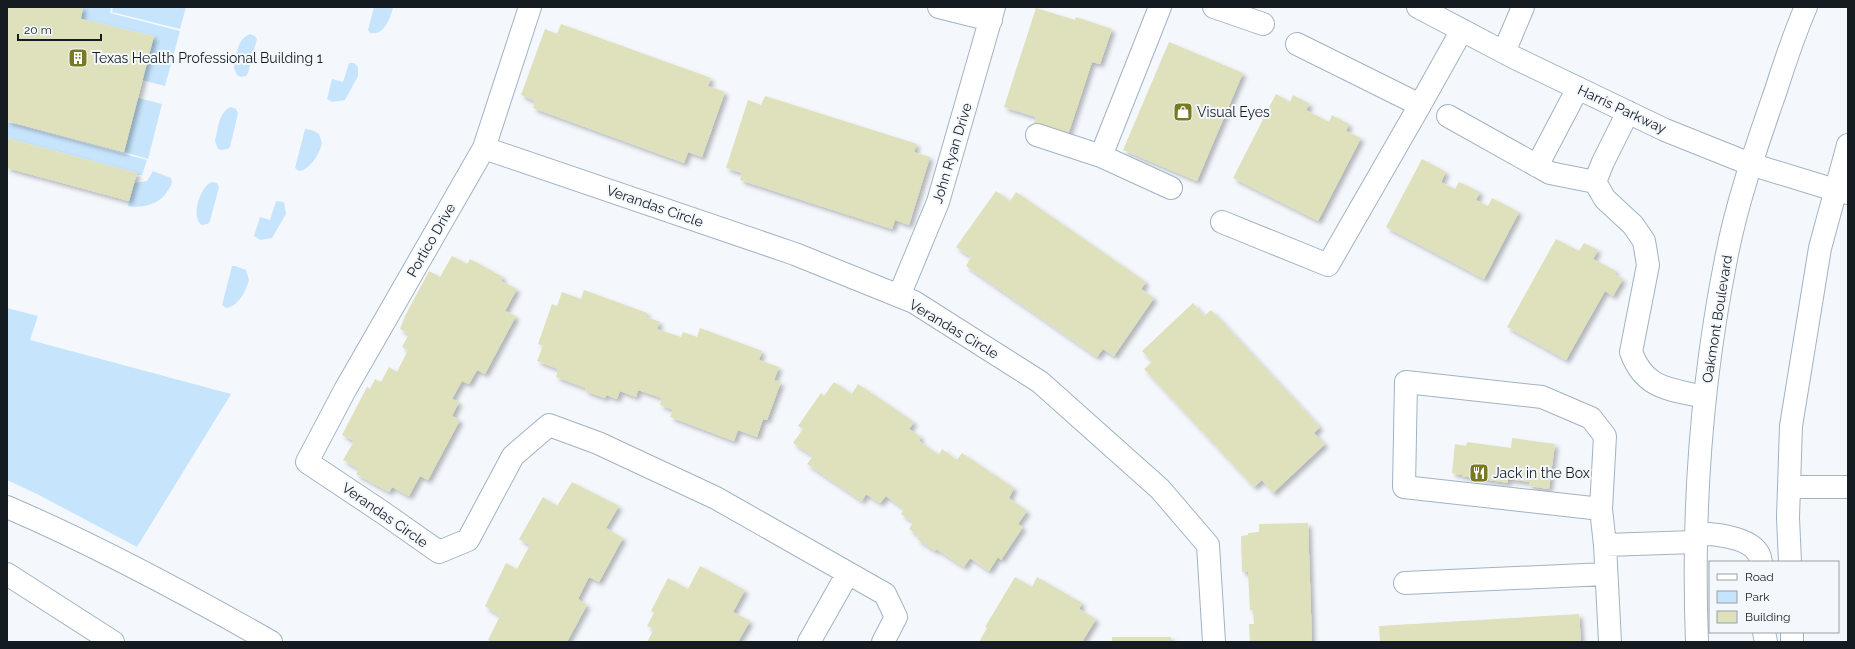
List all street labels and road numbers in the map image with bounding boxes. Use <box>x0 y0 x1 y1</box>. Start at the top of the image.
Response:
street label: Harris Parkway <box>1575 81 1669 137</box>
street label: John Ryan Drive <box>929 101 975 205</box>
street label: Verandas Circle <box>605 182 705 230</box>
street label: Portico Drive <box>403 200 459 280</box>
street label: Oakmont Boulevard <box>1699 254 1735 384</box>
street label: Verandas Circle <box>907 296 1001 362</box>
street label: Verandas Circle <box>339 479 431 551</box>

